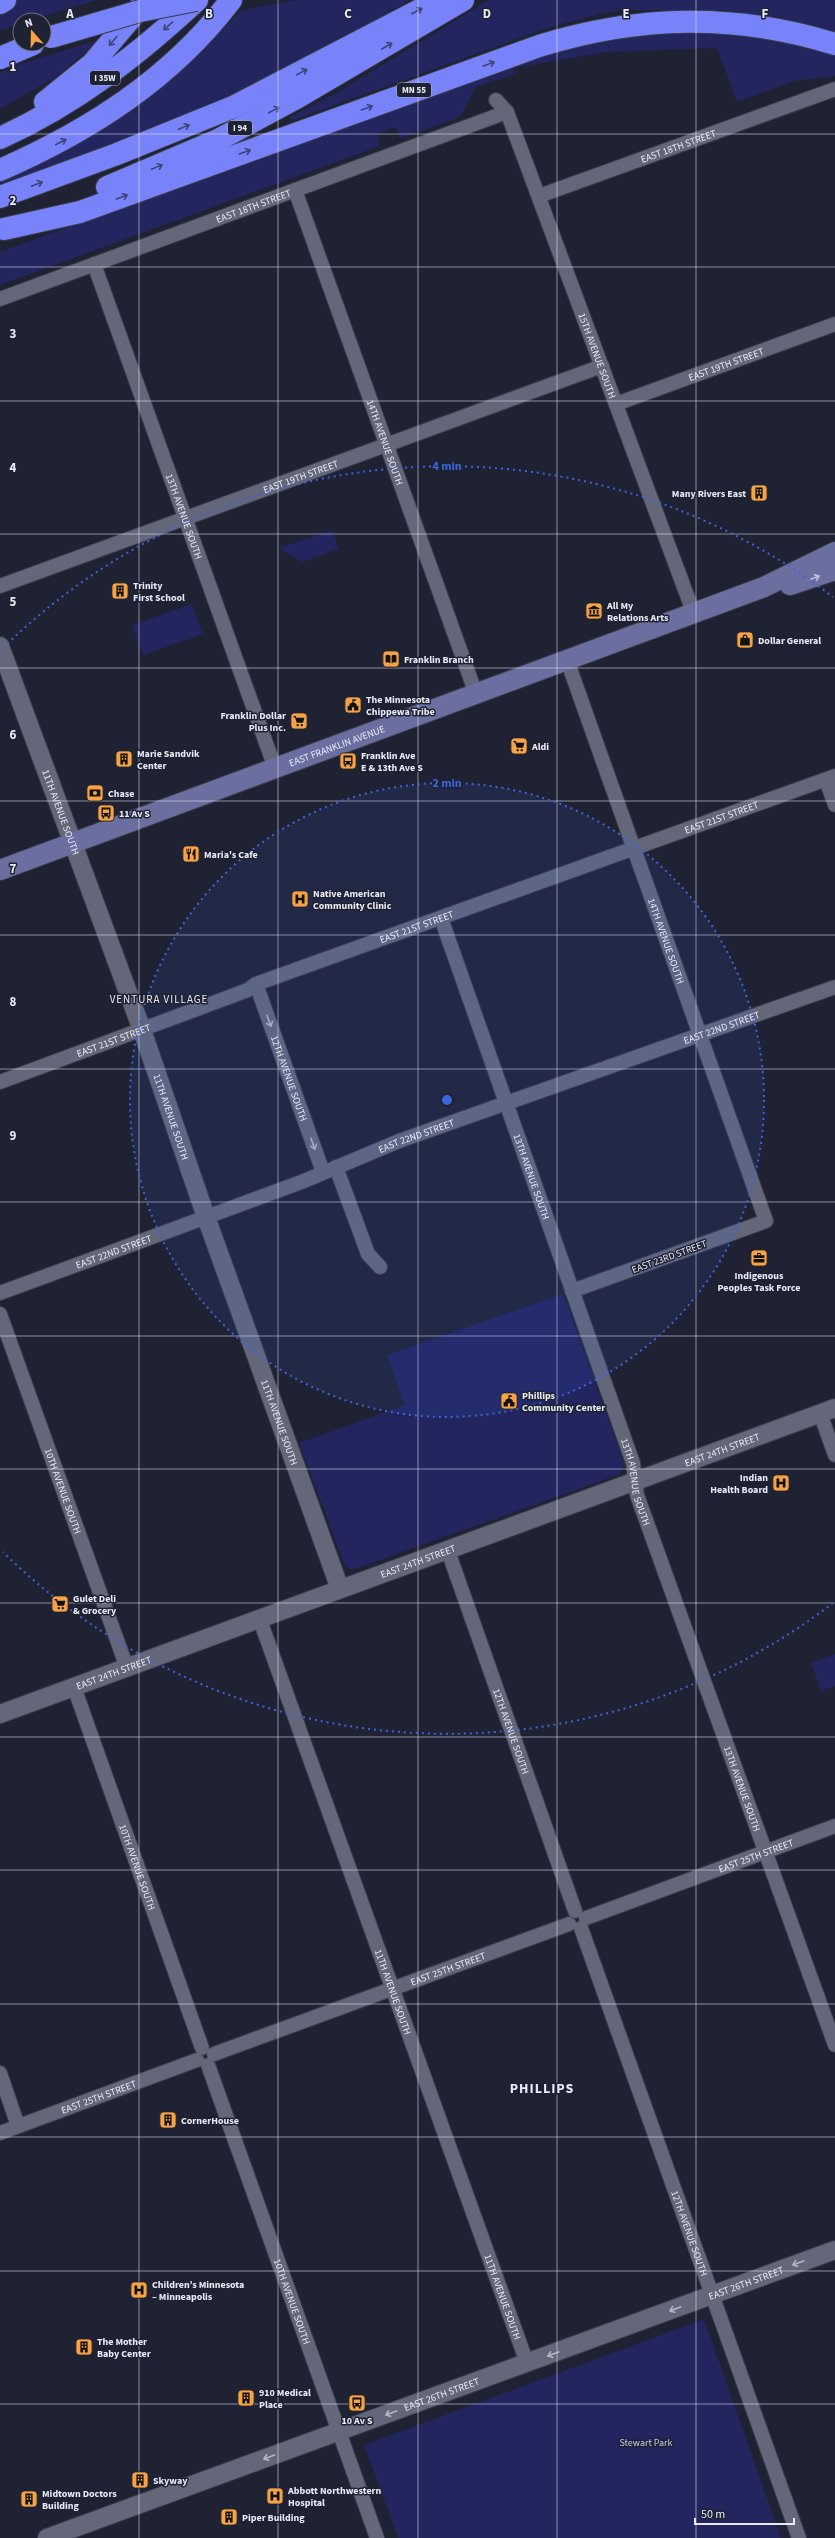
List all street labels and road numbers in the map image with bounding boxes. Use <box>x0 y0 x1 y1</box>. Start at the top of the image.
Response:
road number: I 35W <box>90 71 120 85</box>
road number: MN 55 <box>397 83 431 97</box>
road number: I 94 <box>228 121 252 135</box>
street label: EAST 18TH STREET <box>639 126 719 167</box>
street label: EAST 18TH STREET <box>214 186 294 227</box>
street label: 15TH AVENUE SOUTH <box>574 311 619 400</box>
street label: EAST 19TH STREET <box>687 344 766 385</box>
street label: 14TH AVENUE SOUTH <box>363 398 406 487</box>
street label: EAST 19TH STREET <box>261 457 341 497</box>
street label: 13TH AVENUE SOUTH <box>162 472 205 561</box>
street label: EAST FRANKLIN AVENUE <box>287 722 387 770</box>
street label: 11TH AVENUE SOUTH <box>38 768 83 857</box>
street label: EAST 21ST STREET <box>683 798 761 838</box>
street label: 14TH AVENUE SOUTH <box>644 896 687 986</box>
street label: EAST 21ST STREET <box>378 907 456 947</box>
street label: EAST 22ND STREET <box>682 1008 762 1048</box>
street label: EAST 21ST STREET <box>75 1021 153 1061</box>
street label: 12TH AVENUE SOUTH <box>267 1034 310 1123</box>
street label: 11TH AVENUE SOUTH <box>149 1072 192 1162</box>
street label: EAST 22ND STREET <box>376 1116 457 1157</box>
street label: 13TH AVENUE SOUTH <box>510 1132 553 1222</box>
street label: EAST 22ND STREET <box>74 1231 154 1273</box>
street label: EAST 23RD STREET <box>630 1237 709 1277</box>
street label: 11TH AVENUE SOUTH <box>257 1378 301 1467</box>
street label: EAST 24TH STREET <box>683 1430 763 1471</box>
street label: 13TH AVENUE SOUTH <box>617 1437 653 1528</box>
street label: 10TH AVENUE SOUTH <box>41 1446 84 1536</box>
street label: EAST 24TH STREET <box>379 1541 458 1582</box>
street label: EAST 24TH STREET <box>74 1653 154 1694</box>
street label: 12TH AVENUE SOUTH <box>489 1687 532 1776</box>
street label: 13TH AVENUE SOUTH <box>720 1744 764 1834</box>
street label: 10TH AVENUE SOUTH <box>115 1823 159 1912</box>
street label: EAST 25TH STREET <box>717 1836 796 1877</box>
street label: 11TH AVENUE SOUTH <box>371 1947 414 2037</box>
street label: EAST 25TH STREET <box>409 1949 488 1990</box>
street label: EAST 25TH STREET <box>59 2077 139 2118</box>
street label: 12TH AVENUE SOUTH <box>667 2189 711 2278</box>
street label: 11TH AVENUE SOUTH <box>480 2252 524 2342</box>
street label: 10TH AVENUE SOUTH <box>270 2257 313 2347</box>
street label: EAST 26TH STREET <box>707 2263 786 2304</box>
street label: EAST 26TH STREET <box>402 2374 482 2415</box>

